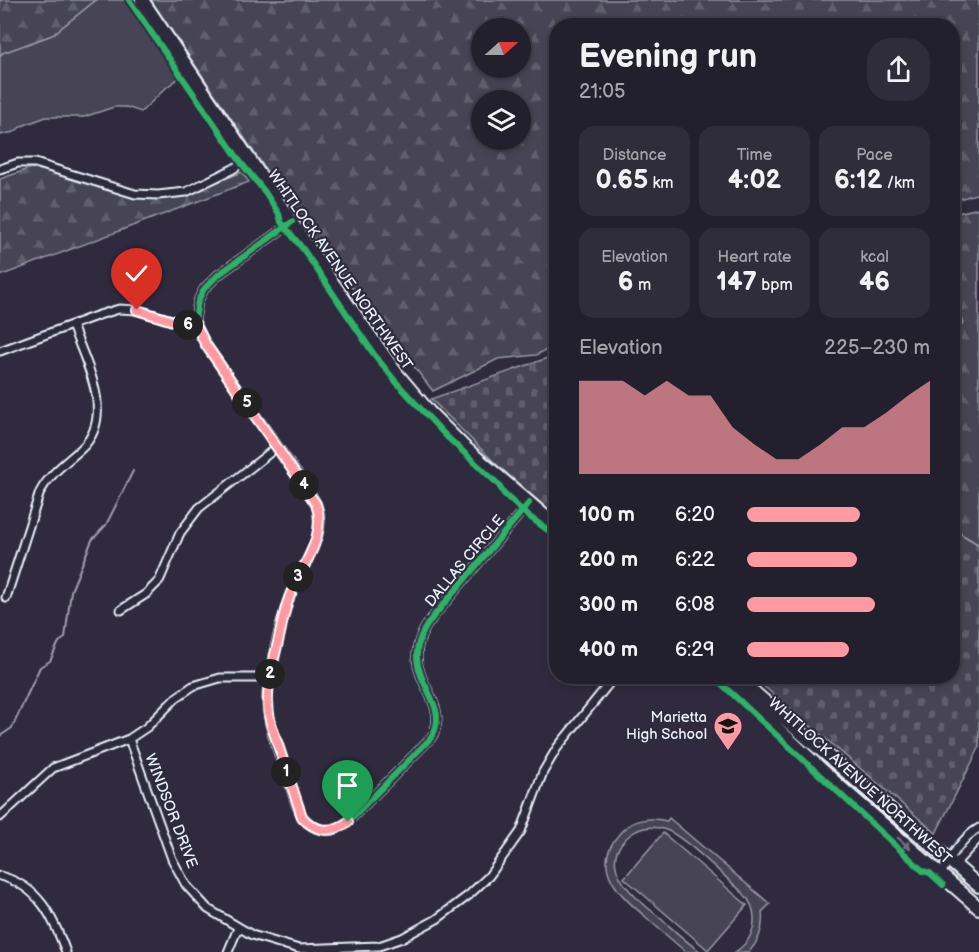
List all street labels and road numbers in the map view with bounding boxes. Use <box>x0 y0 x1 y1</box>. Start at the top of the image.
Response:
street label: WHITLOCK AVENUE NORTHWEST <box>263 166 417 374</box>
street label: DALLAS CIRCLE <box>421 511 509 611</box>
street label: WHITLOCK AVENUE NORTHWEST <box>764 694 956 868</box>
street label: WINDSOR DRIVE <box>140 751 202 871</box>

